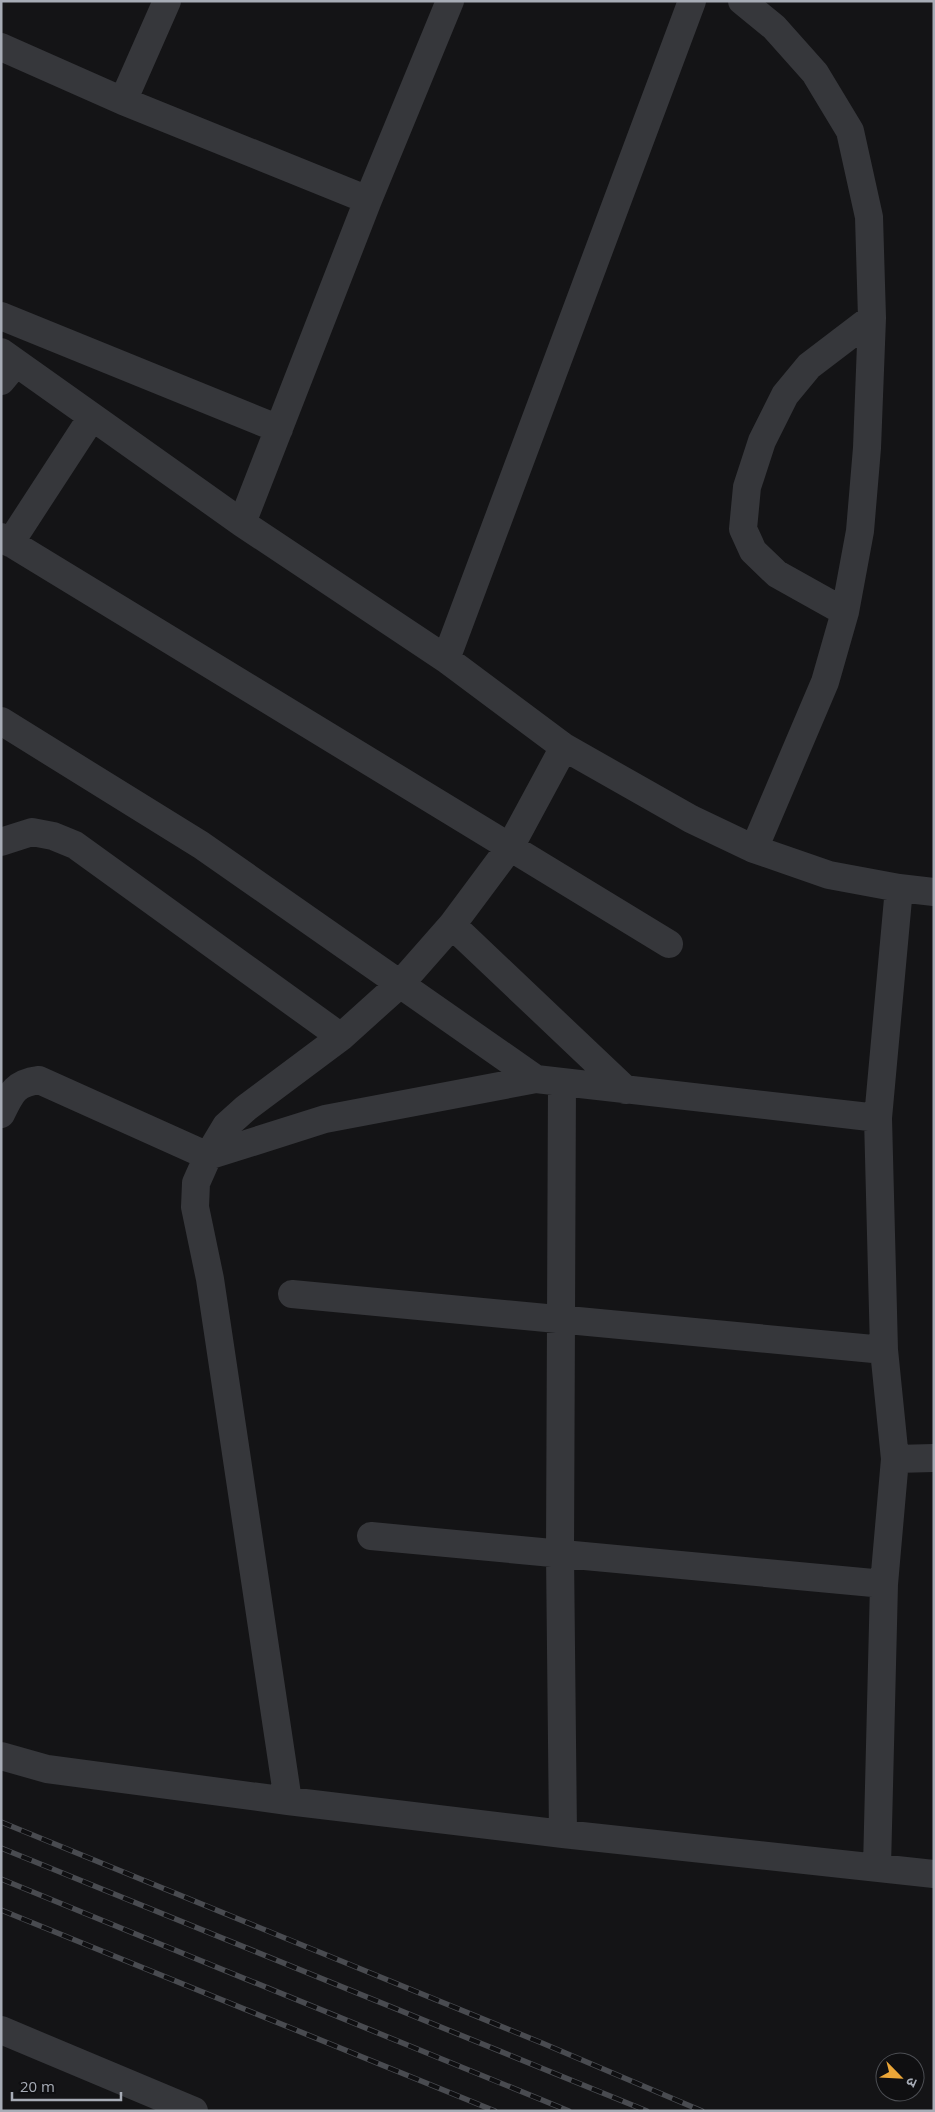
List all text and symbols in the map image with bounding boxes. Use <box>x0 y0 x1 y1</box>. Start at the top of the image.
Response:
north arrow <box>875 2052 925 2102</box>
scale bar <box>12 2070 121 2102</box>
text: उ <box>902 2075 923 2091</box>
text: 20 m <box>20 2076 55 2096</box>

